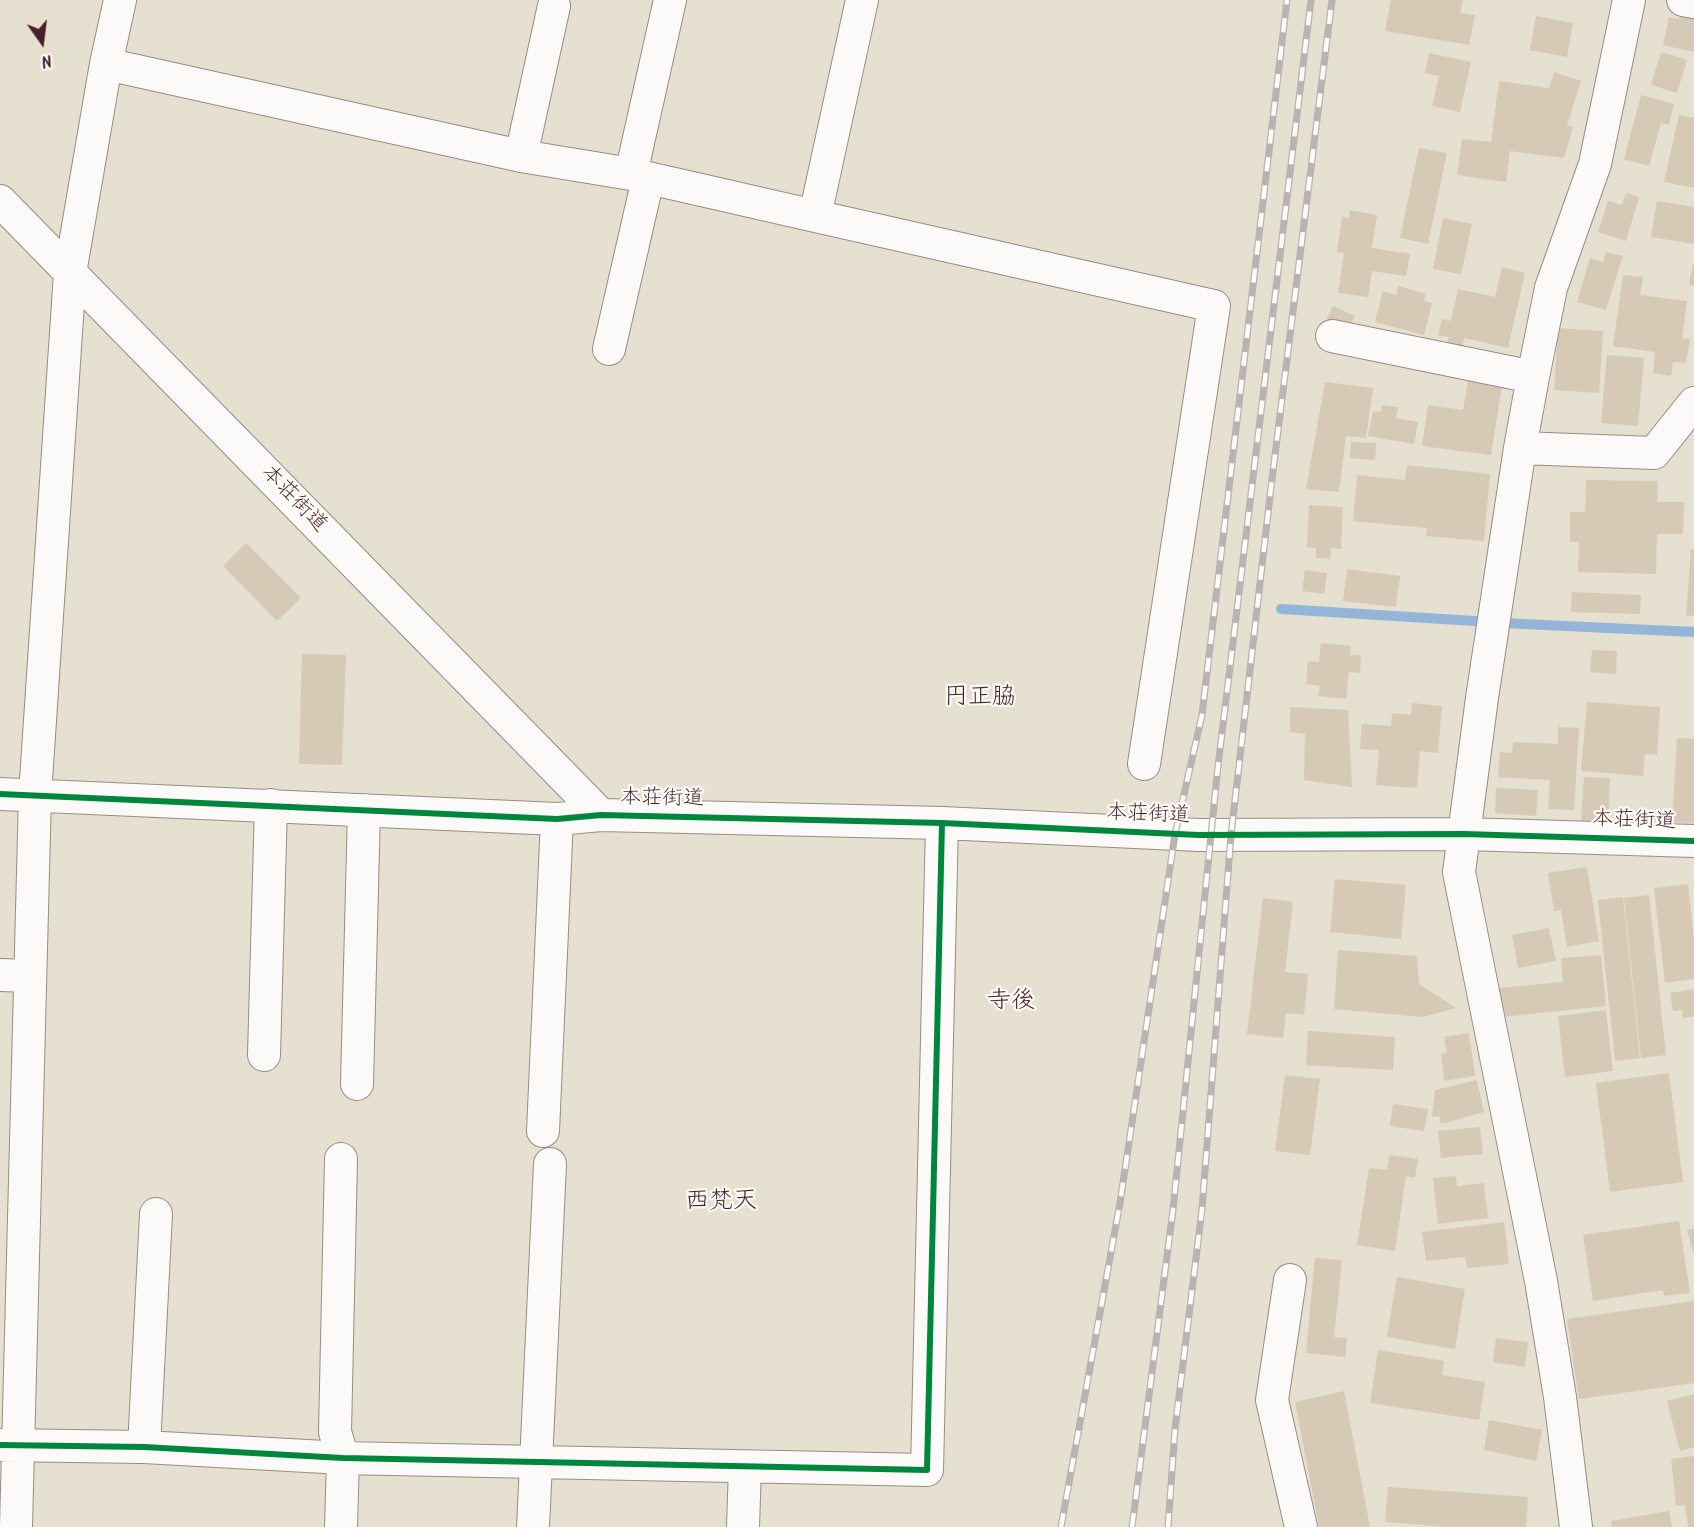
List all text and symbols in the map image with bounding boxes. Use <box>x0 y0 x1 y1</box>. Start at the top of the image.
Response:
north arrow <box>12 12 72 72</box>
text: N <box>39 47 54 73</box>
street label: 本荘街道 <box>255 461 331 539</box>
district label: 円正脇 <box>944 685 1016 713</box>
street label: 本荘街道 <box>620 787 704 813</box>
street label: 本荘街道 <box>1106 802 1190 830</box>
street label: 本荘街道 <box>1592 808 1676 836</box>
district label: 寺後 <box>987 989 1035 1017</box>
district label: 西梵天 <box>685 1189 757 1217</box>

